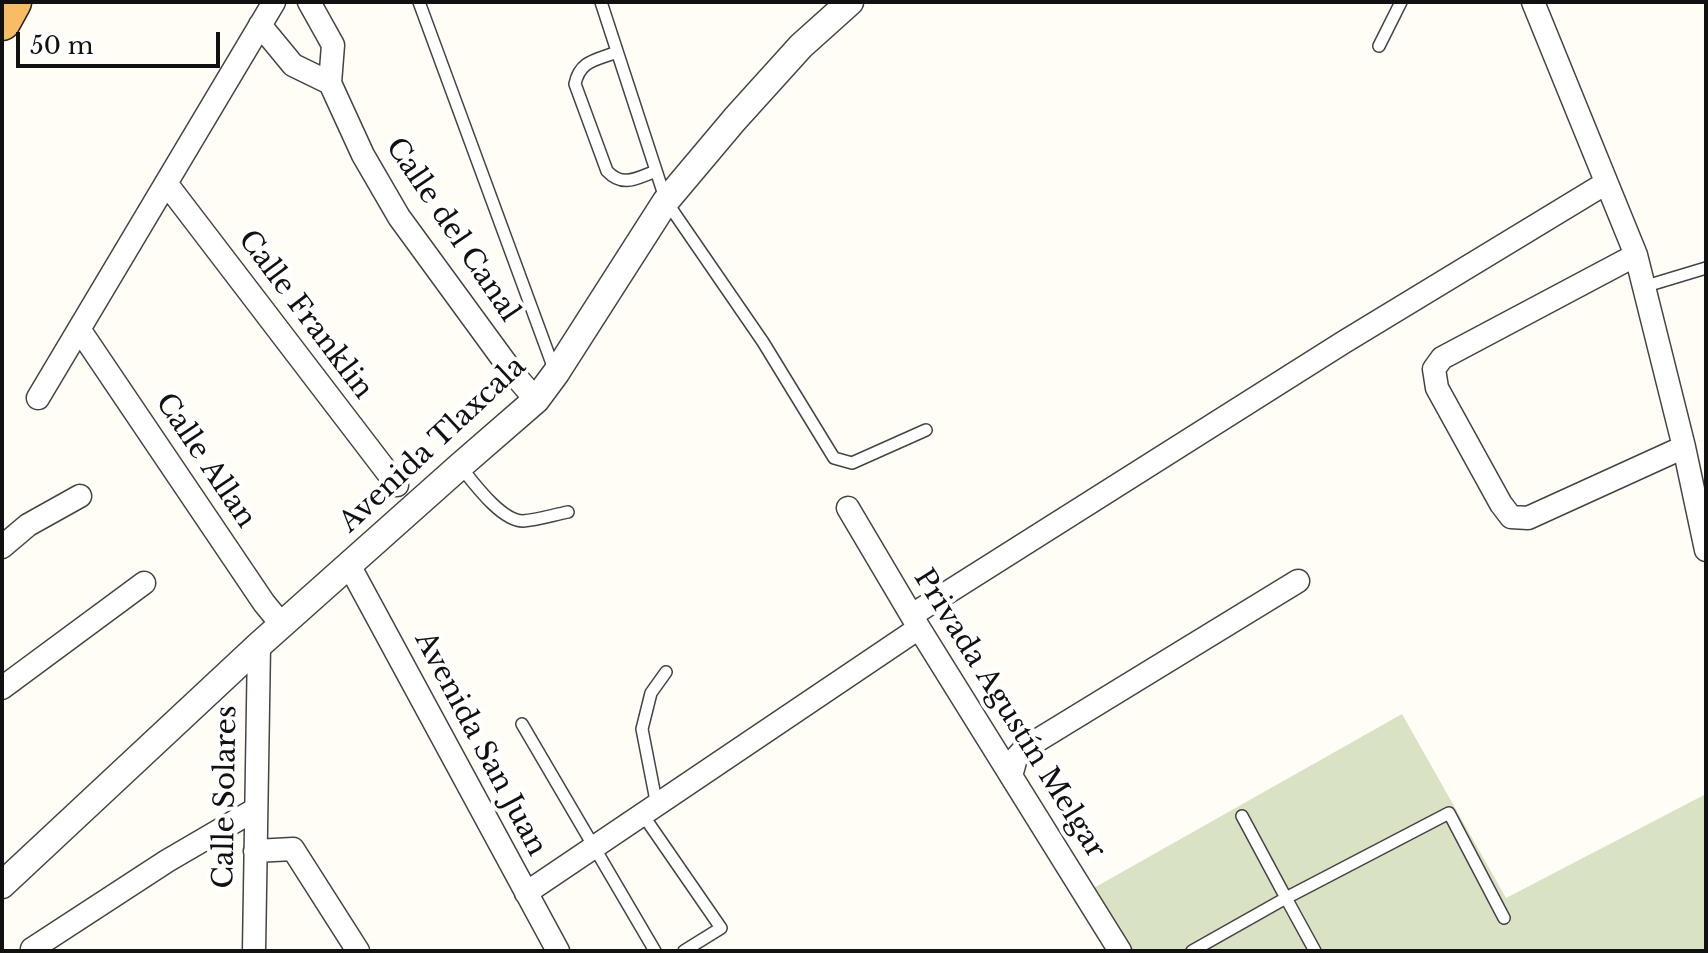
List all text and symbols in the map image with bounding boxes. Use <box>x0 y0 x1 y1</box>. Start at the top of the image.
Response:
scale bar <box>20 16 224 66</box>
text: 50 m <box>30 31 93 60</box>
street label: Calle del Canal <box>378 132 526 328</box>
street label: Calle Franklin <box>231 224 379 406</box>
street label: Avenida Tlaxcala <box>333 350 533 540</box>
street label: Calle Allan <box>148 387 262 535</box>
street label: Privada Agustín Melgar <box>906 563 1112 865</box>
street label: Avenida San Juan <box>407 626 553 862</box>
street label: Calle Solares <box>208 705 244 889</box>

